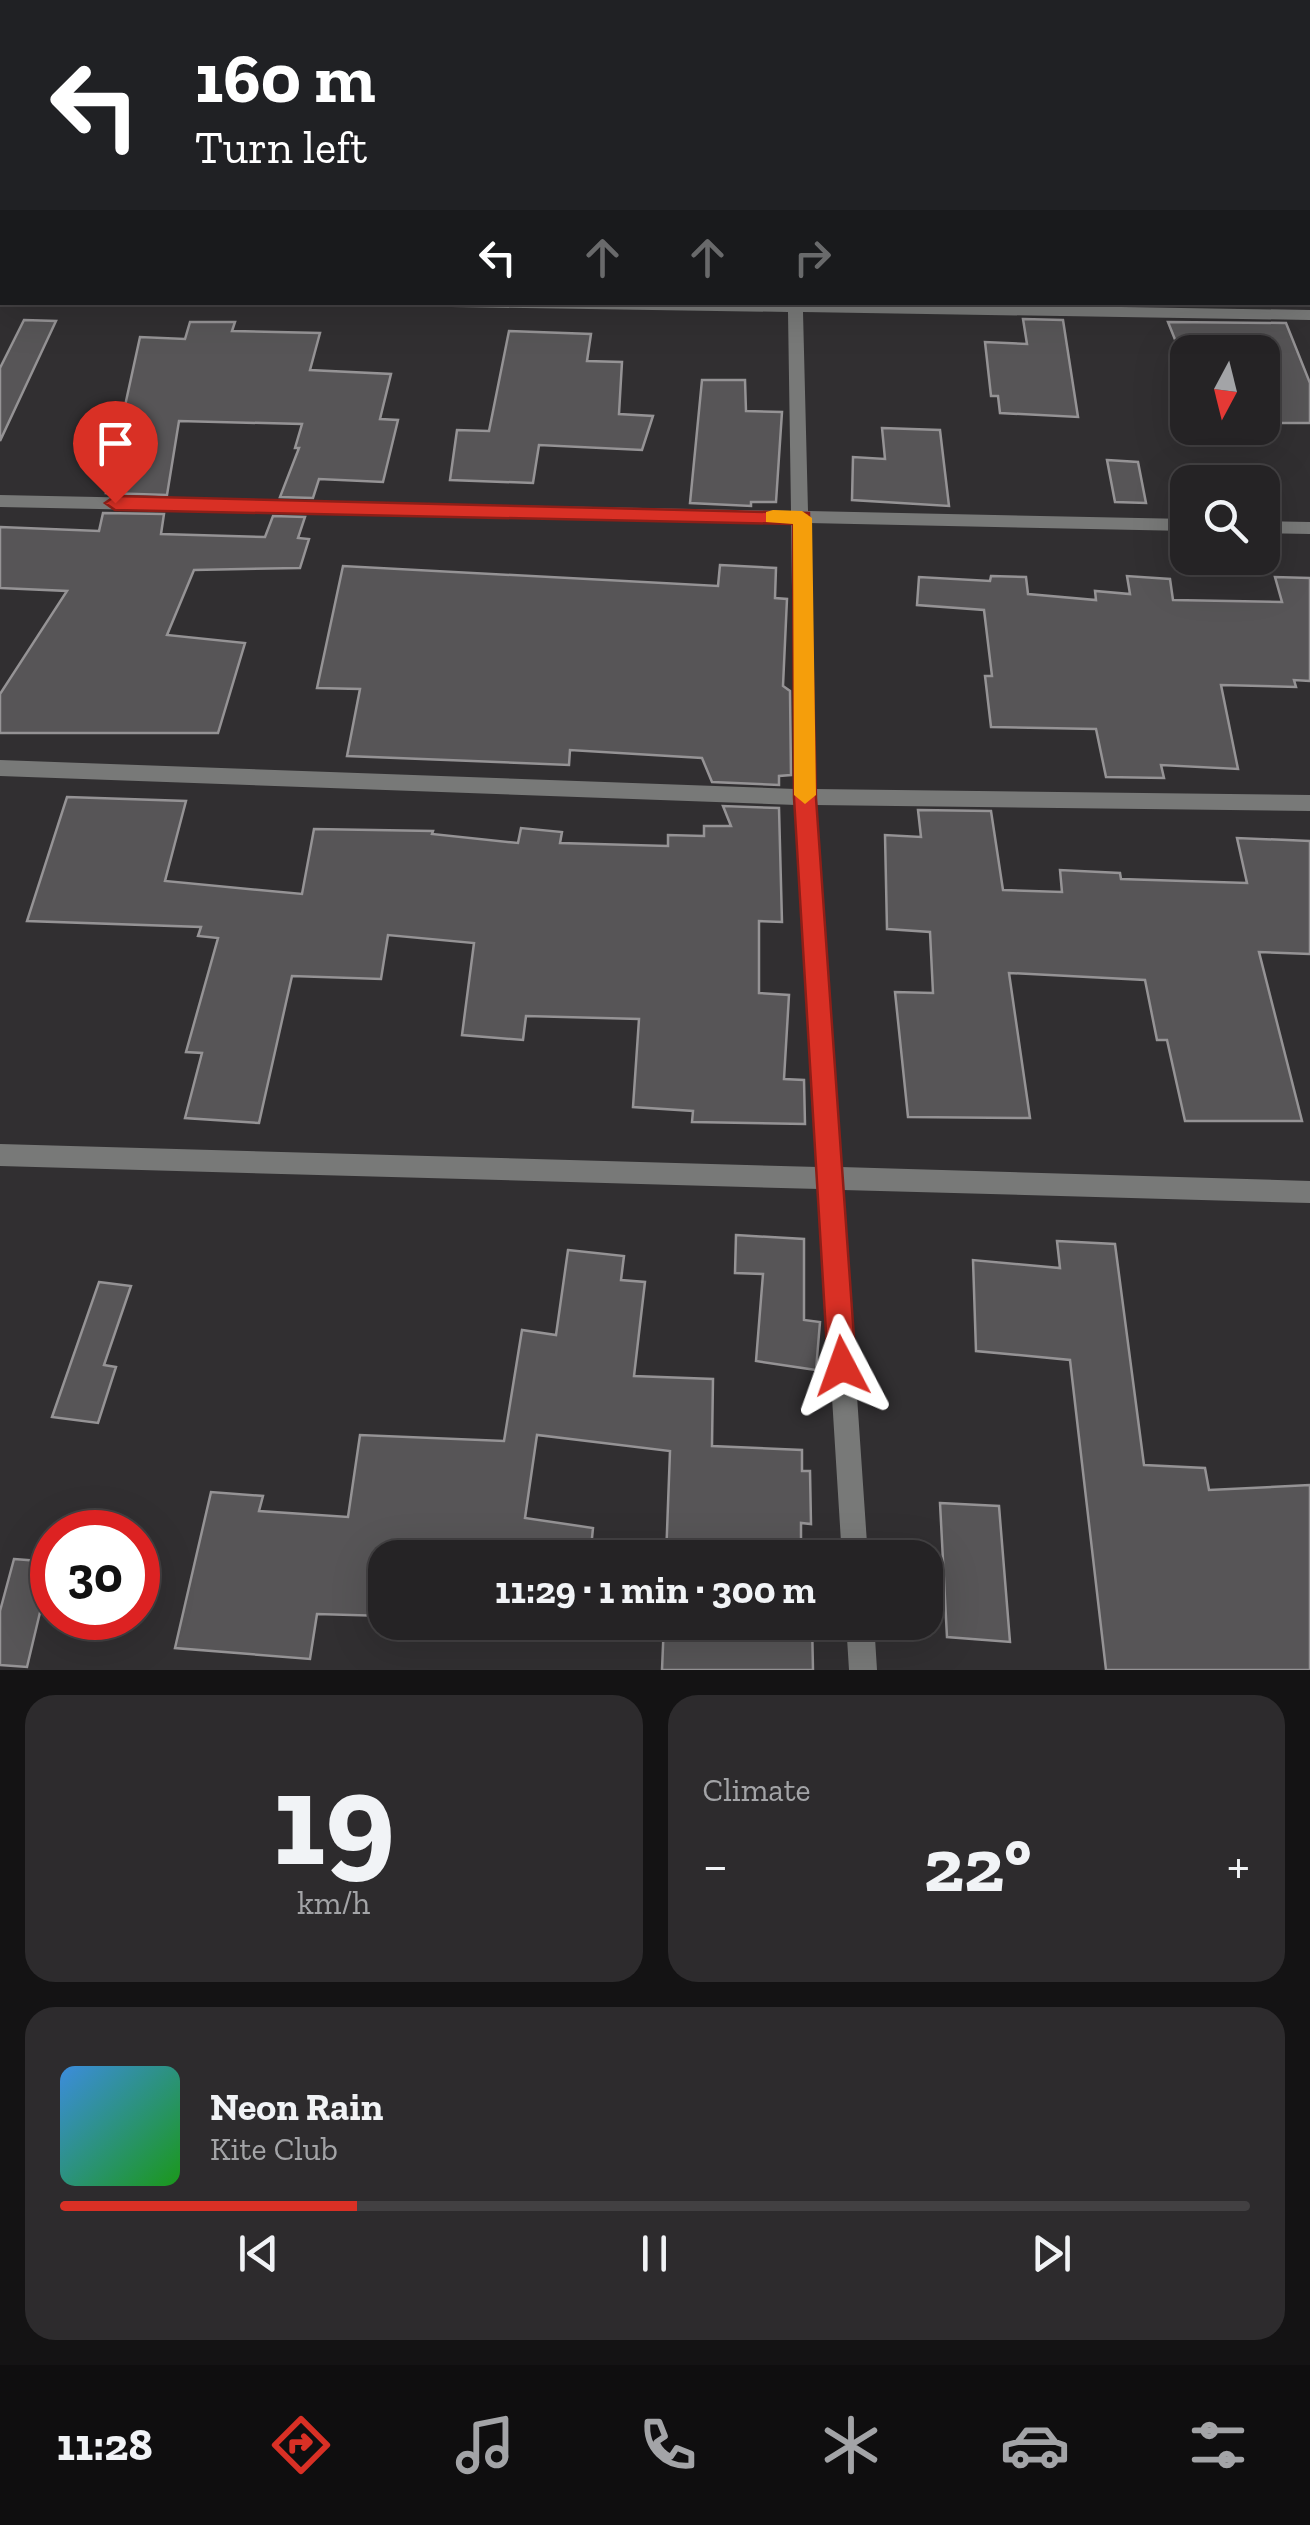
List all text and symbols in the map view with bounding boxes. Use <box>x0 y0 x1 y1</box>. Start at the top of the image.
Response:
text: 160 m <box>195 36 376 120</box>
icon: left <box>30 40 160 170</box>
text: Turn left <box>195 121 367 175</box>
icon: left <box>470 230 525 285</box>
icon: ahead <box>575 230 630 285</box>
icon: ahead <box>680 230 735 285</box>
icon: right <box>785 230 840 285</box>
north arrow <box>1170 335 1280 445</box>
map controls <box>1170 335 1280 575</box>
pin <box>73 401 158 504</box>
icon: arrive <box>88 416 143 471</box>
button: search <box>1170 465 1280 575</box>
position arrow <box>790 1314 894 1418</box>
speed limit sign: 30 <box>30 1510 160 1640</box>
text: 11:29 · 1 min · 300 m <box>495 1567 816 1613</box>
text: 19 <box>273 1741 395 1897</box>
text: Climate <box>703 1771 811 1809</box>
text: 22° <box>924 1820 1031 1910</box>
text: − <box>703 1832 728 1898</box>
text: + <box>1227 1832 1250 1898</box>
text: km/h <box>297 1884 370 1922</box>
text: Neon Rain <box>210 2084 383 2130</box>
text: Kite Club <box>210 2130 338 2168</box>
icon: previous <box>231 2226 286 2281</box>
icon: pause <box>627 2226 682 2281</box>
icon: next <box>1024 2226 1079 2281</box>
icon: directions <box>266 2410 336 2480</box>
icon: music <box>450 2410 520 2480</box>
icon: phone <box>633 2410 703 2480</box>
icon: climate <box>816 2410 886 2480</box>
icon: car <box>1000 2410 1070 2480</box>
icon: filters <box>1183 2410 1253 2480</box>
text: 11:28 <box>57 2418 153 2472</box>

